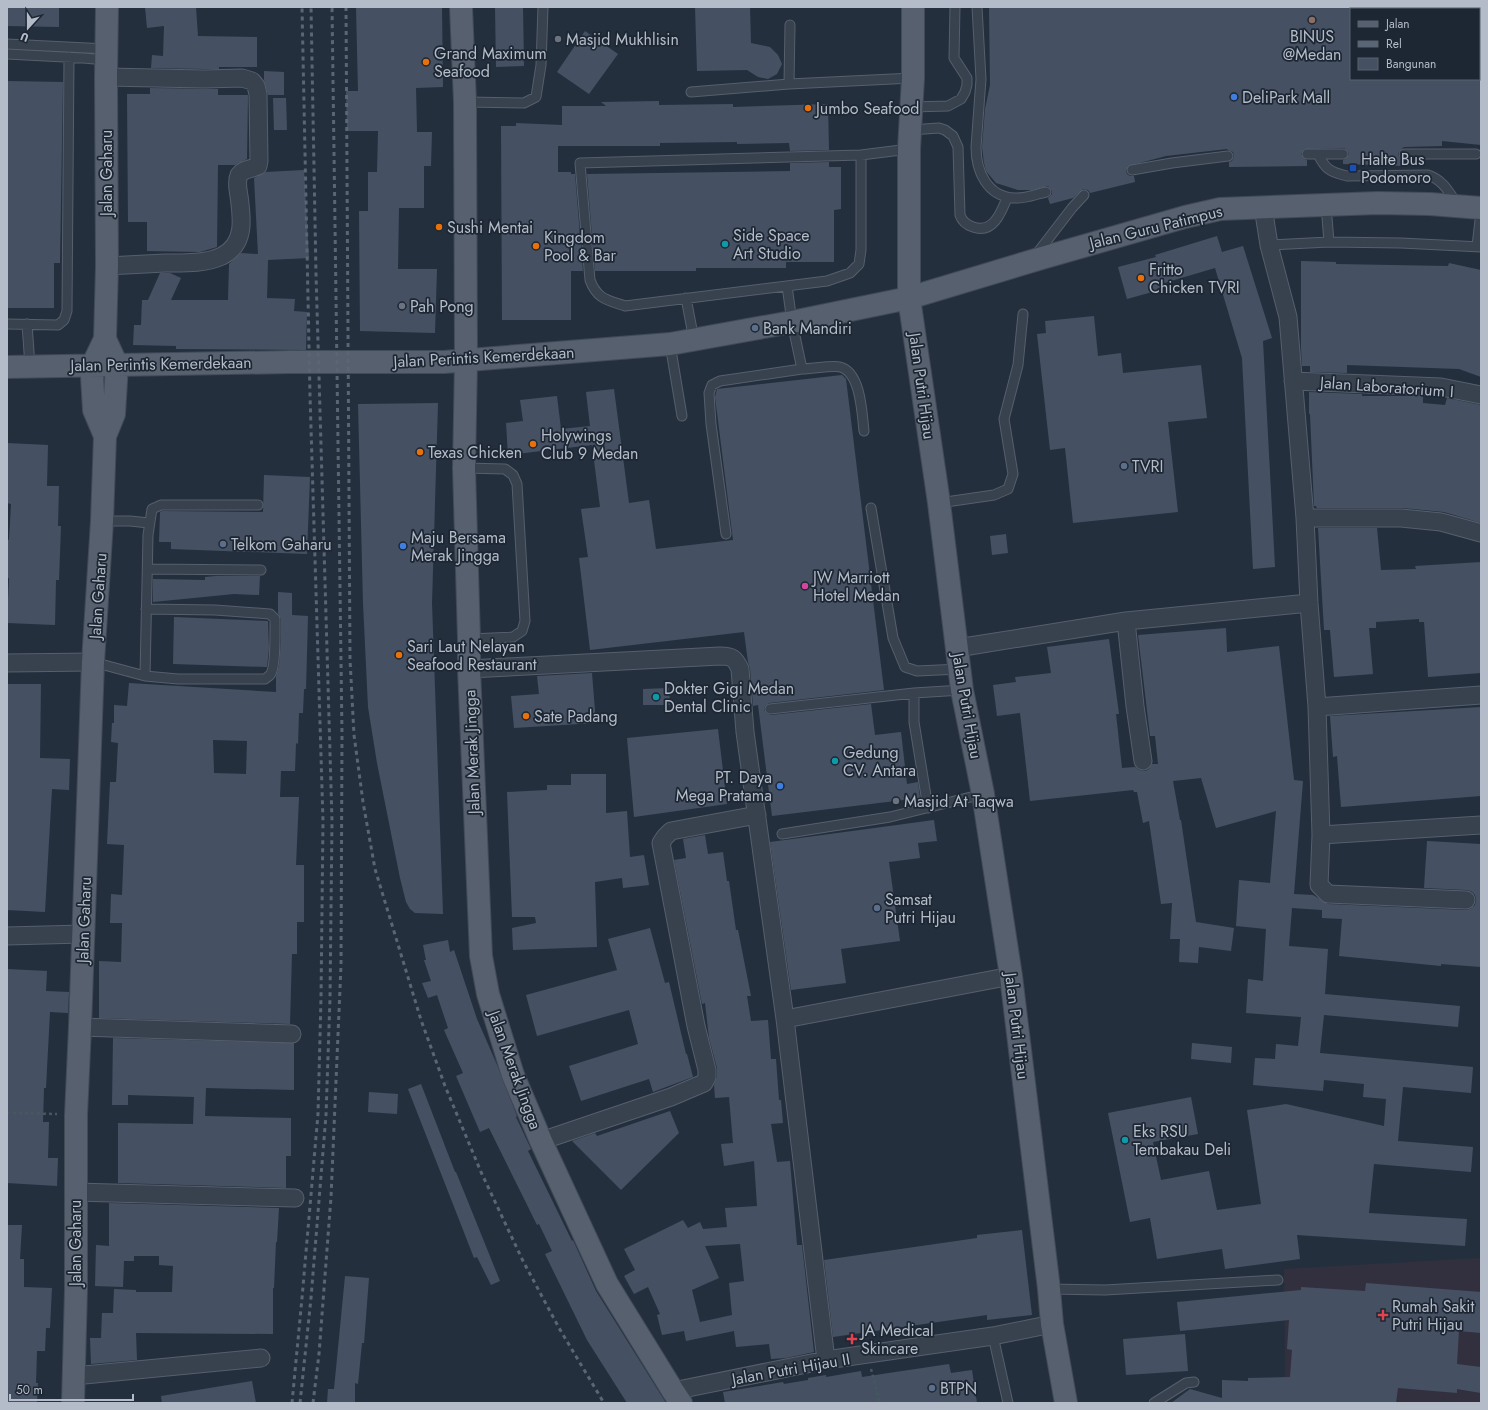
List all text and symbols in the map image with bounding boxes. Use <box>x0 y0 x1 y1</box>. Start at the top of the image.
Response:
north arrow <box>8 8 48 48</box>
legend <box>1350 8 1480 80</box>
marker: BINUS @Medan <box>1307 15 1317 25</box>
text: Jalan <box>1384 15 1409 33</box>
place label: BINUS @Medan <box>1283 25 1341 66</box>
text: U <box>18 28 31 46</box>
place label: Masjid Mukhlisin <box>566 28 679 51</box>
marker: Masjid Mukhlisin <box>553 34 563 44</box>
text: Rel <box>1386 35 1402 53</box>
place label: Grand Maximum Seafood <box>434 42 547 83</box>
text: Bangunan <box>1386 55 1436 73</box>
marker: Grand Maximum Seafood <box>421 57 431 67</box>
place label: DeliPark Mall <box>1242 86 1330 109</box>
marker: DeliPark Mall <box>1229 92 1239 102</box>
place label: Jumbo Seafood <box>814 97 919 120</box>
marker: Jumbo Seafood <box>803 103 813 113</box>
street label: Jalan Gaharu <box>95 130 118 218</box>
place label: Halte Bus Podomoro <box>1361 148 1431 189</box>
marker: Halte Bus Podomoro <box>1348 163 1358 173</box>
street label: Jalan Guru Patimpus <box>1085 199 1225 255</box>
place label: Sushi Mentai <box>447 216 533 239</box>
marker: Sushi Mentai <box>434 222 444 232</box>
place label: Side Space Art Studio <box>733 224 810 265</box>
place label: Kingdom Pool & Bar <box>544 226 616 267</box>
marker: Side Space Art Studio <box>720 239 730 249</box>
marker: Kingdom Pool & Bar <box>531 241 541 251</box>
place label: Fritto Chicken TVRI <box>1149 258 1240 299</box>
marker: Fritto Chicken TVRI <box>1136 273 1146 283</box>
place label: Pah Pong <box>410 295 474 318</box>
marker: Pah Pong <box>397 301 407 311</box>
place label: Bank Mandiri <box>763 317 852 340</box>
marker: Bank Mandiri <box>750 323 760 333</box>
street label: Jalan Putri Hijau <box>903 329 941 441</box>
street label: Jalan Perintis Kemerdekaan <box>391 341 575 373</box>
street label: Jalan Perintis Kemerdekaan <box>68 351 252 377</box>
street label: Jalan Laboratorium I <box>1317 371 1455 403</box>
place label: Holywings Club 9 Medan <box>541 424 638 465</box>
marker: Holywings Club 9 Medan <box>528 439 538 449</box>
place label: Texas Chicken <box>428 441 522 464</box>
marker: Texas Chicken <box>415 447 425 457</box>
place label: TVRI <box>1132 455 1163 478</box>
marker: TVRI <box>1119 461 1129 471</box>
place label: Maju Bersama Merak Jingga <box>411 526 506 567</box>
place label: Telkom Gaharu <box>231 533 332 556</box>
marker: Telkom Gaharu <box>218 539 228 549</box>
marker: Maju Bersama Merak Jingga <box>398 541 408 551</box>
street label: Jalan Gaharu <box>83 552 112 642</box>
place label: JW Marriott Hotel Medan <box>811 566 900 607</box>
marker: JW Marriott Hotel Medan <box>800 581 810 591</box>
place label: Sari Laut Nelayan Seafood Restaurant <box>407 635 537 676</box>
street label: Jalan Putri Hijau <box>946 649 988 761</box>
marker: Sari Laut Nelayan Seafood Restaurant <box>394 650 404 660</box>
place label: Dokter Gigi Medan Dental Clinic <box>664 677 794 718</box>
street label: Jalan Merak Jingga <box>458 689 486 817</box>
marker: Dokter Gigi Medan Dental Clinic <box>651 692 661 702</box>
place label: Sate Padang <box>534 705 618 728</box>
marker: Sate Padang <box>521 711 531 721</box>
place label: Gedung CV. Antara <box>843 741 916 782</box>
marker: Gedung CV. Antara <box>830 756 840 766</box>
place label: PT. Daya Mega Pratama <box>676 766 772 807</box>
marker: PT. Daya Mega Pratama <box>775 781 785 791</box>
place label: Masjid At Taqwa <box>904 790 1014 813</box>
marker: Masjid At Taqwa <box>891 796 901 806</box>
street label: Jalan Gaharu <box>71 877 97 965</box>
place label: Samsat Putri Hijau <box>885 888 956 929</box>
marker: Samsat Putri Hijau <box>872 903 882 913</box>
street label: Jalan Putri Hijau <box>999 970 1035 1080</box>
street label: Jalan Merak Jingga <box>482 1006 547 1133</box>
place label: Eks RSU Tembakau Deli <box>1133 1120 1231 1161</box>
marker: Eks RSU Tembakau Deli <box>1120 1135 1130 1145</box>
street label: Jalan Gaharu <box>64 1200 87 1288</box>
place label: Rumah Sakit Putri Hijau <box>1392 1295 1474 1336</box>
marker: Rumah Sakit Putri Hijau <box>1377 1309 1389 1321</box>
place label: JA Medical Skincare <box>859 1319 934 1360</box>
marker: JA Medical Skincare <box>846 1333 858 1345</box>
street label: Jalan Putri Hijau II <box>728 1347 852 1391</box>
scale bar <box>10 1376 133 1402</box>
place label: BTPN <box>940 1377 977 1400</box>
text: 50 m <box>16 1381 43 1399</box>
marker: BTPN <box>927 1383 937 1393</box>

